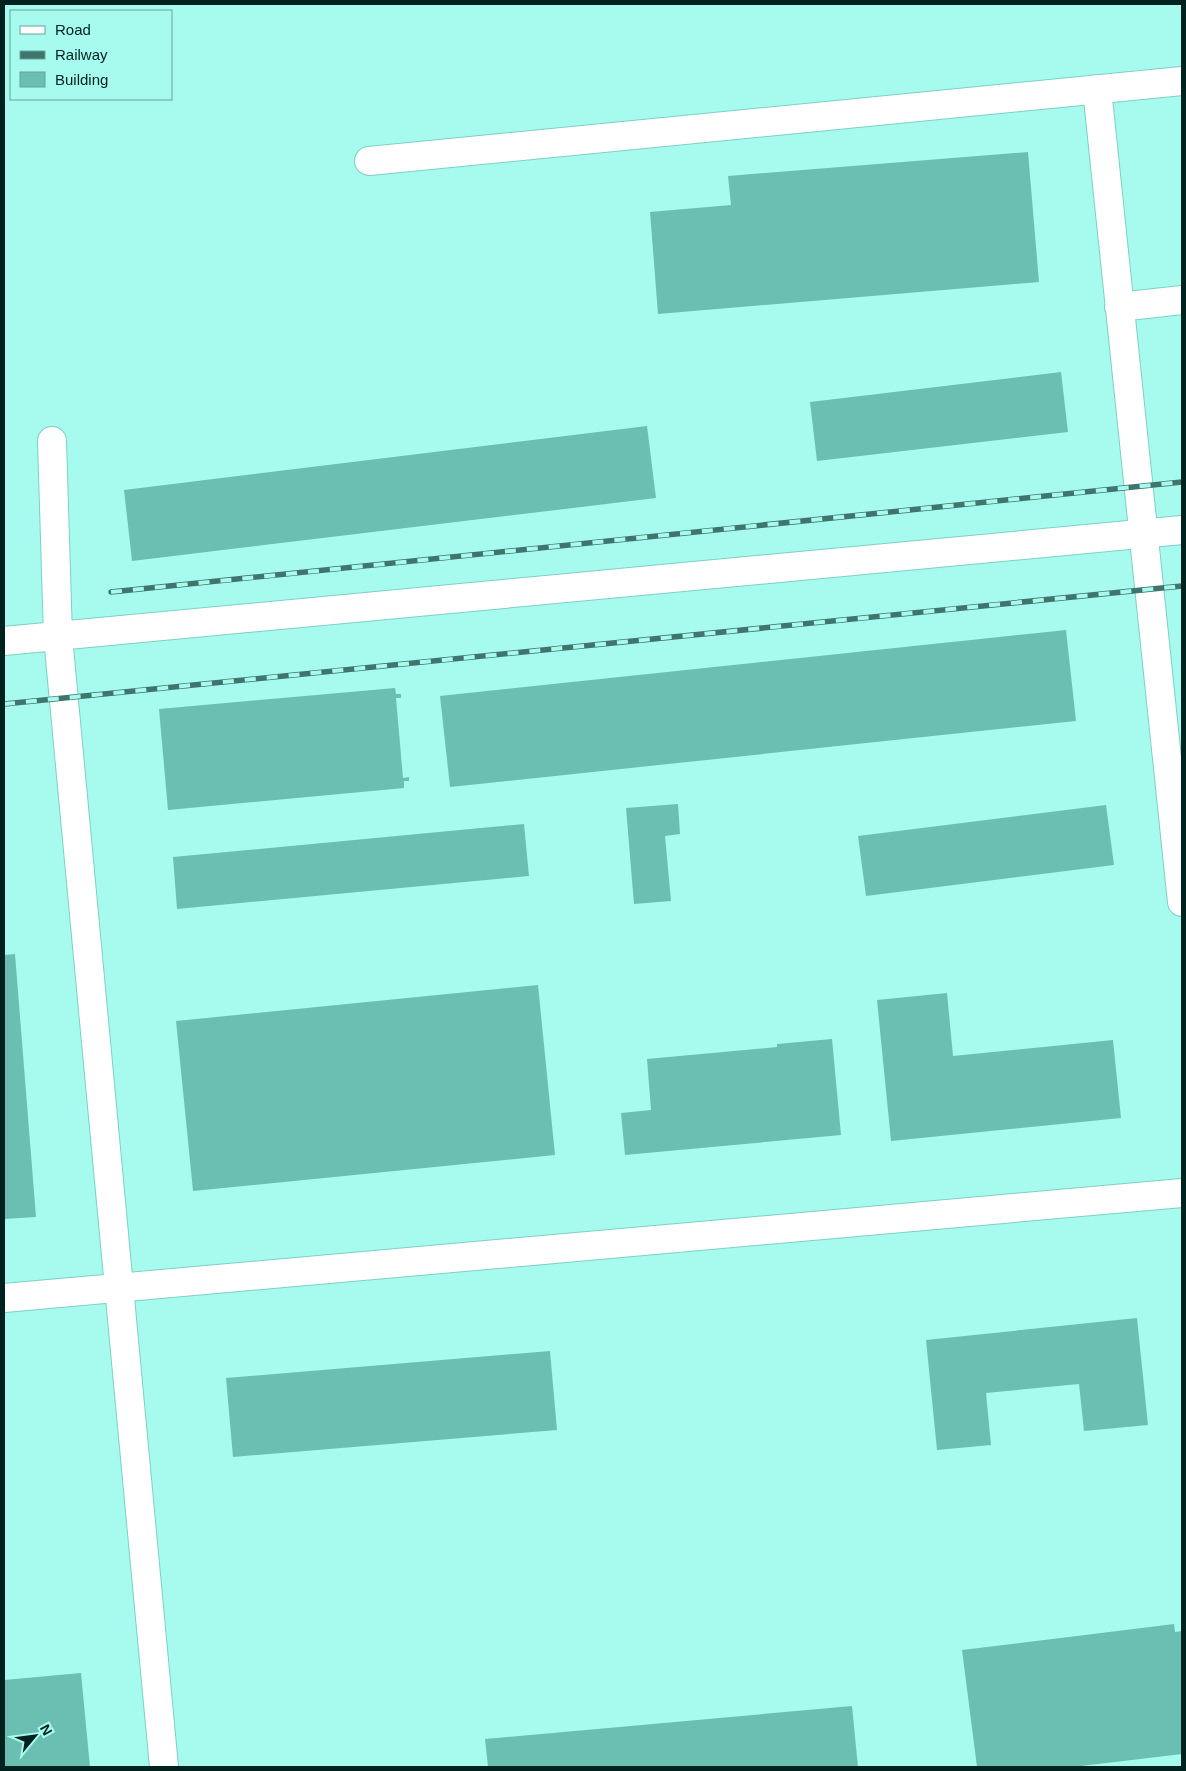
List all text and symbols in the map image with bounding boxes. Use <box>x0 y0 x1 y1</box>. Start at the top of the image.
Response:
legend <box>10 10 172 100</box>
text: Road <box>55 21 91 38</box>
text: Railway <box>55 46 108 63</box>
text: Building <box>55 71 108 88</box>
north arrow <box>10 1711 60 1761</box>
text: N <box>37 1721 56 1738</box>

